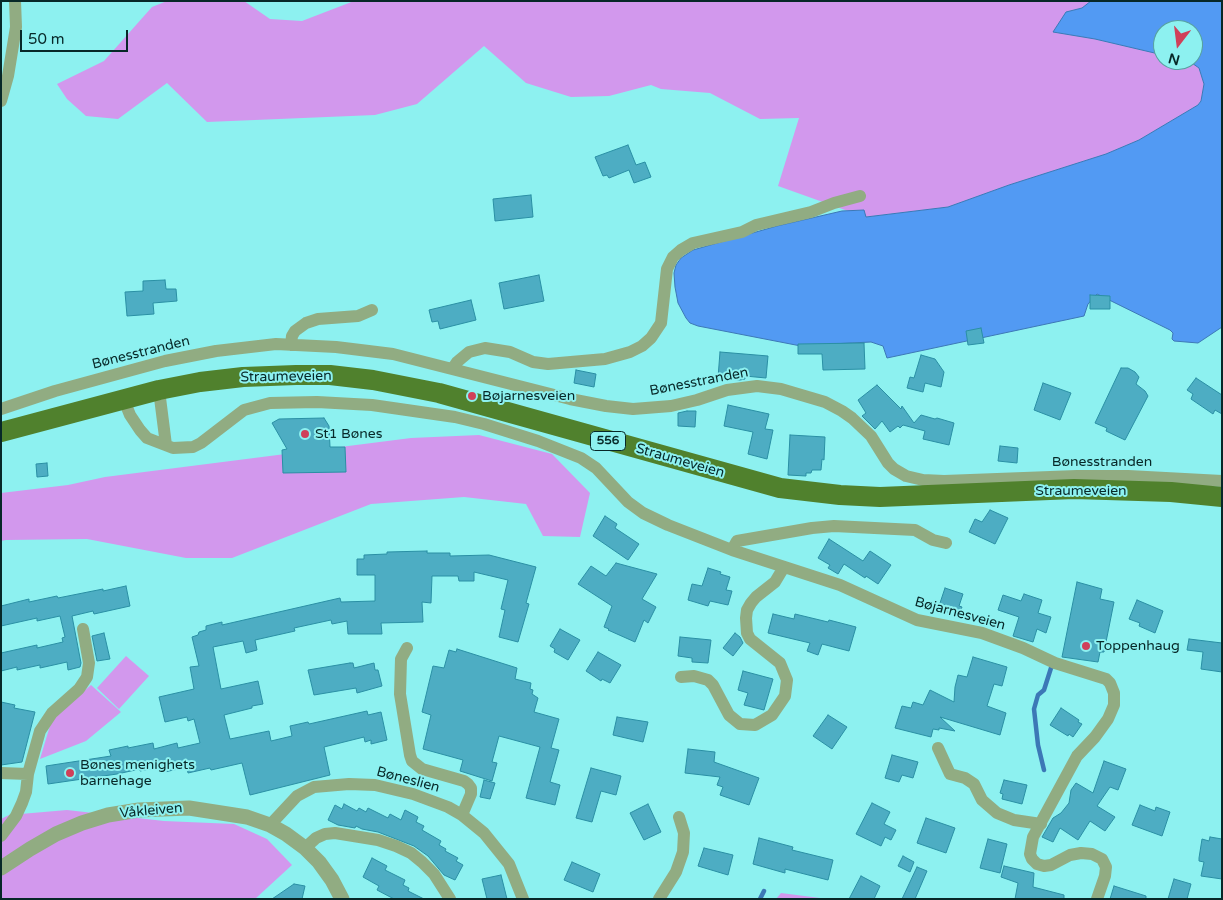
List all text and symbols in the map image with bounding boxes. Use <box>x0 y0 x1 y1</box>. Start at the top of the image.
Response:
scale bar <box>22 20 130 52</box>
north arrow <box>1153 20 1203 70</box>
text: 50 m <box>28 30 65 48</box>
text: N <box>1167 49 1182 69</box>
street label: Bønesstranden <box>90 333 192 373</box>
street label: Bønesstranden <box>648 364 750 400</box>
street label: Straumeveien <box>240 368 332 386</box>
place label: Bøjarnesveien <box>482 388 575 404</box>
marker: Bøjarnesveien <box>466 390 478 402</box>
place label: St1 Bønes <box>315 426 382 442</box>
marker: St1 Bønes <box>299 428 311 440</box>
road number: 556 <box>590 432 626 451</box>
street label: Straumeveien <box>634 440 726 482</box>
street label: Bønesstranden <box>1052 454 1152 470</box>
street label: Straumeveien <box>1035 483 1127 499</box>
street label: Bøjarnesveien <box>913 594 1007 634</box>
place label: Toppenhaug <box>1096 638 1180 654</box>
marker: Toppenhaug <box>1080 640 1092 652</box>
place label: Bønes menighets barnehage <box>80 757 195 790</box>
street label: Bøneslien <box>375 764 441 796</box>
marker: Bønes menighets barnehage <box>64 767 76 779</box>
street label: Våkleiven <box>119 800 183 822</box>

